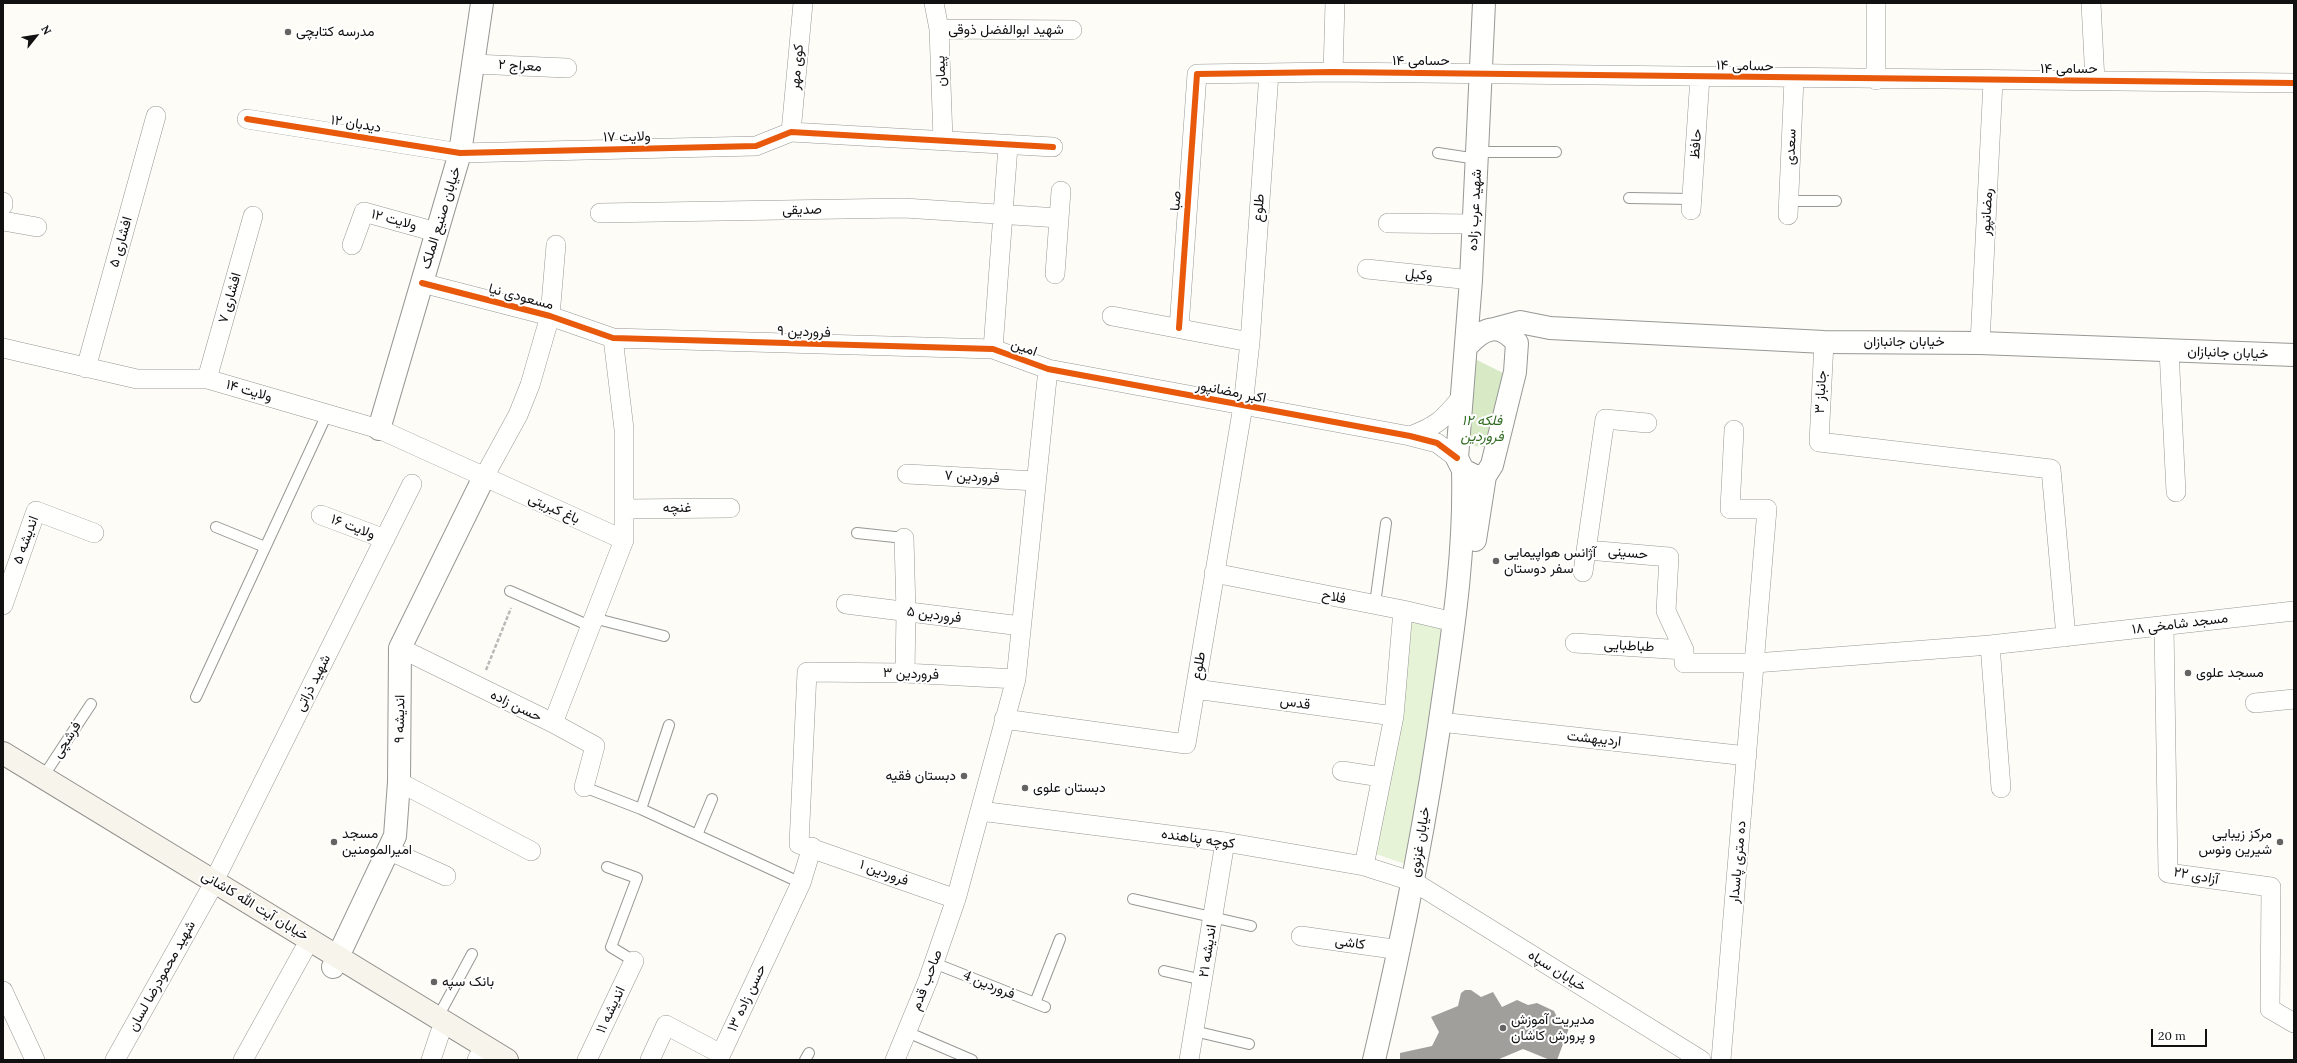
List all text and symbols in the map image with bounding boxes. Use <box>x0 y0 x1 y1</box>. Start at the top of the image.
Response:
north arrow <box>16 16 56 56</box>
street label: شهید ابوالفضل ذوقی <box>948 22 1064 38</box>
text: N <box>38 23 55 37</box>
place label: مدرسه کتابچی <box>296 24 375 40</box>
marker: مدرسه کتابچی <box>283 27 293 37</box>
street label: کوی مهر <box>787 43 807 91</box>
street label: حسامی ۱۴ <box>1392 53 1450 69</box>
street label: پیمان <box>932 55 950 87</box>
street label: معراج ۲ <box>498 56 542 76</box>
street label: حسامی ۱۴ <box>1716 57 1774 75</box>
street label: حسامی ۱۴ <box>2040 61 2098 77</box>
street label: دیدبان ۱۲ <box>330 112 382 136</box>
street label: ولایت ۱۷ <box>603 128 651 146</box>
street label: حافظ <box>1687 128 1705 160</box>
street label: سعدی <box>1782 129 1800 165</box>
street label: خیابان صنیع الملک <box>417 165 465 271</box>
street label: شهید عرب زاده <box>1464 169 1486 251</box>
street label: رمضانپور <box>1977 188 1997 236</box>
street label: صبا <box>1167 190 1185 212</box>
street label: طلوع <box>1250 193 1268 223</box>
street label: صدیقی <box>782 201 822 219</box>
street label: ولایت ۱۲ <box>369 206 419 234</box>
street label: افشاری ۵ <box>106 215 136 269</box>
street label: وکیل <box>1405 265 1433 285</box>
street label: افشاری ۷ <box>215 271 245 325</box>
street label: مسعودی نیا <box>487 280 555 314</box>
street label: فروردین ۹ <box>777 323 831 341</box>
street label: خیابان جانبازان <box>1863 334 1945 350</box>
street label: امین <box>1009 336 1039 360</box>
street label: خیابان جانبازان <box>2187 343 2269 363</box>
street label: جانباز ۳ <box>1811 370 1831 414</box>
street label: ولایت ۱۴ <box>224 376 274 406</box>
street label: اکبر رمضانپور <box>1194 377 1268 407</box>
park label: فلکه ۱۲ فروردین <box>1460 413 1504 446</box>
street label: فروردین ۷ <box>944 467 1000 487</box>
street label: باغ کبریتی <box>526 490 582 528</box>
street label: غنچه <box>662 499 692 517</box>
street label: ولایت ۱۶ <box>328 511 378 543</box>
street label: اندیشه ۵ <box>10 514 42 566</box>
street label: حسینی <box>1607 543 1649 563</box>
place label: آژانس هواپیمایی سفر دوستان <box>1504 545 1596 578</box>
marker: آژانس هواپیمایی سفر دوستان <box>1491 556 1501 566</box>
street label: فلاح <box>1321 586 1347 608</box>
street label: فروردین ۵ <box>906 603 962 627</box>
street label: مسجد شامخی ۱۸ <box>2131 610 2229 638</box>
street label: طباطبایی <box>1603 636 1655 656</box>
street label: طلوع <box>1188 651 1210 681</box>
street label: شهید ذراتی <box>292 652 334 714</box>
street label: فروردین ۳ <box>883 665 939 683</box>
place label: مسجد علوی <box>2196 665 2264 681</box>
marker: مسجد علوی <box>2183 668 2193 678</box>
street label: حسن زاده <box>487 686 545 726</box>
street label: قدس <box>1279 693 1311 713</box>
street label: اندیشه ۹ <box>391 695 409 743</box>
street label: فرشچی <box>49 718 85 762</box>
street label: اردیبهشت <box>1566 728 1622 750</box>
place label: دبستان فقیه <box>885 768 956 784</box>
marker: دبستان فقیه <box>959 771 969 781</box>
place label: دبستان علوی <box>1033 780 1106 796</box>
marker: دبستان علوی <box>1020 783 1030 793</box>
street label: خیابان غزنوی <box>1406 806 1434 878</box>
street label: ده متری پاسدار <box>1726 820 1750 904</box>
place label: مسجد امیرالمومنین <box>342 826 412 858</box>
street label: کوچه پناهنده <box>1160 826 1236 852</box>
place label: مرکز زیبایی شیرین ونوس <box>2198 826 2272 858</box>
marker: مسجد امیرالمومنین <box>329 837 339 847</box>
marker: مرکز زیبایی شیرین ونوس <box>2275 837 2285 847</box>
street label: فروردین ۱ <box>857 856 911 890</box>
street label: آزادی ۲۲ <box>2172 864 2220 888</box>
street label: خیابان آیت الله کاشانی <box>198 867 312 945</box>
street label: شهید محمودرضا لسان <box>125 918 199 1034</box>
street label: اندیشه ۲۱ <box>1196 923 1220 979</box>
street label: کاشی <box>1334 933 1366 953</box>
street label: صاحب قدم <box>908 947 946 1013</box>
street label: خیابان سپاه <box>1525 947 1589 995</box>
street label: حسن زاده ۱۳ <box>724 962 770 1034</box>
street label: فروردین 4 <box>961 967 1017 1003</box>
place label: بانک سپه <box>442 974 494 990</box>
marker: بانک سپه <box>429 977 439 987</box>
street label: اندیشه ۱۱ <box>593 984 629 1036</box>
place label: مدیریت آموزش و پرورش کاشان <box>1511 1012 1595 1044</box>
scale bar <box>2153 1021 2209 1047</box>
marker: مدیریت آموزش و پرورش کاشان <box>1498 1023 1508 1033</box>
text: 20 m <box>2158 1028 2186 1043</box>

